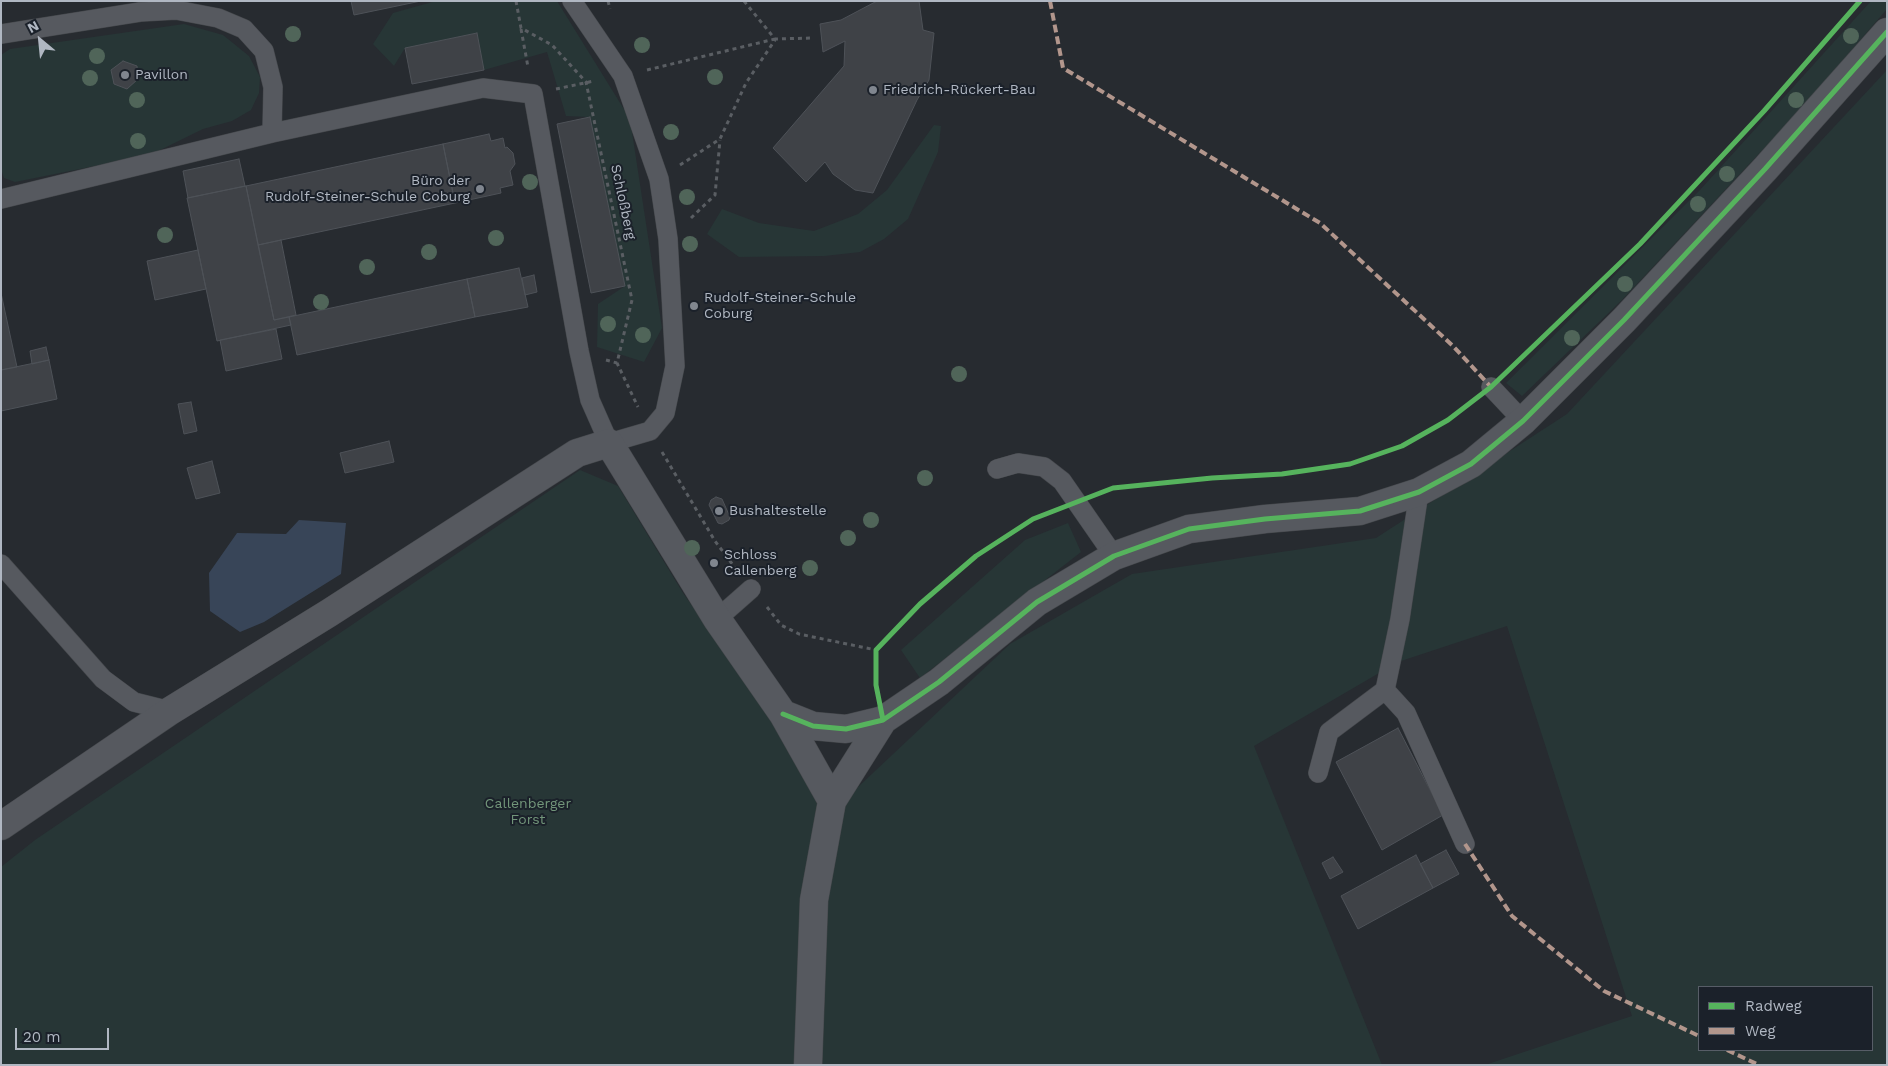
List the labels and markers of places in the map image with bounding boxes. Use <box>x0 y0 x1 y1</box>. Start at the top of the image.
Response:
place label: Pavillon <box>135 67 188 83</box>
marker: Pavillon <box>119 69 131 81</box>
place label: Friedrich-Rückert-Bau <box>883 82 1036 98</box>
marker: Friedrich-Rückert-Bau <box>867 84 879 96</box>
place label: Büro der Rudolf-Steiner-Schule Coburg <box>265 173 470 206</box>
marker: Büro der Rudolf-Steiner-Schule Coburg <box>474 183 486 195</box>
place label: Rudolf-Steiner-Schule Coburg <box>704 290 856 322</box>
marker: Rudolf-Steiner-Schule Coburg <box>688 300 700 312</box>
place label: Bushaltestelle <box>729 503 827 519</box>
marker: Bushaltestelle <box>713 505 725 517</box>
place label: Schloss Callenberg <box>724 547 797 580</box>
marker: Schloss Callenberg <box>708 557 720 569</box>

